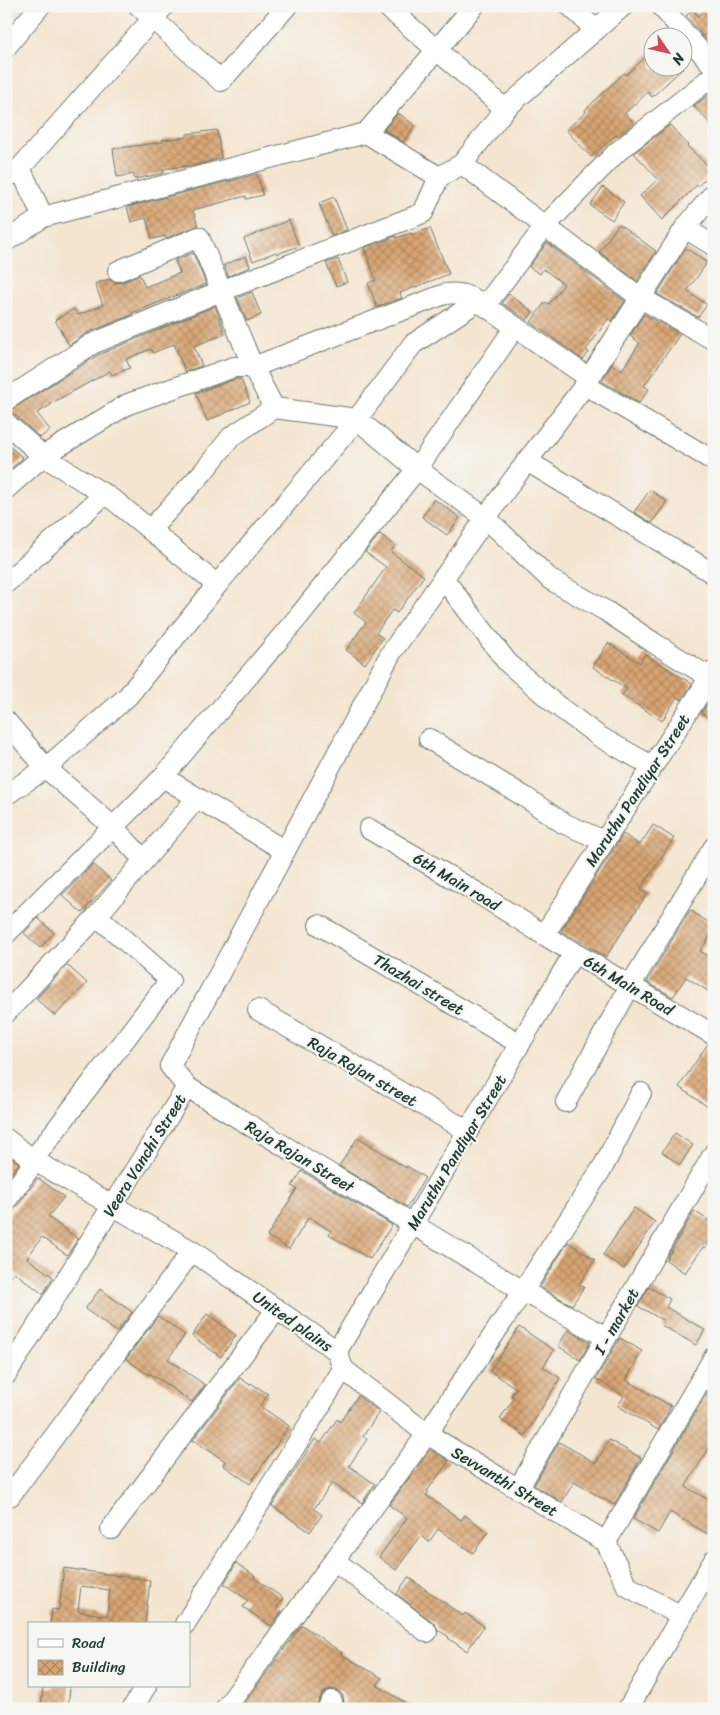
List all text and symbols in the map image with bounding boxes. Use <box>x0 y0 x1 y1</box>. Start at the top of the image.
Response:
north arrow <box>642 28 692 78</box>
text: N <box>665 47 692 70</box>
street label: Maruthu Pandiyar Street <box>577 708 698 873</box>
street label: 6th Main road <box>407 844 508 920</box>
street label: Thazhai street <box>367 946 470 1023</box>
street label: 6th Main Road <box>578 947 681 1025</box>
street label: Raja Rajan street <box>302 1028 423 1115</box>
street label: Maruthu Pandiyar Street <box>398 1069 515 1236</box>
street label: Veera Vanchi Street <box>95 1088 194 1223</box>
street label: Raja Rajan Street <box>239 1112 361 1201</box>
street label: United plains <box>246 1283 340 1360</box>
street label: I - market <box>585 1283 647 1361</box>
street label: Sevvanthi Street <box>446 1438 564 1525</box>
legend <box>28 1622 190 1688</box>
text: Road <box>72 1630 105 1656</box>
text: Building <box>72 1654 126 1680</box>

